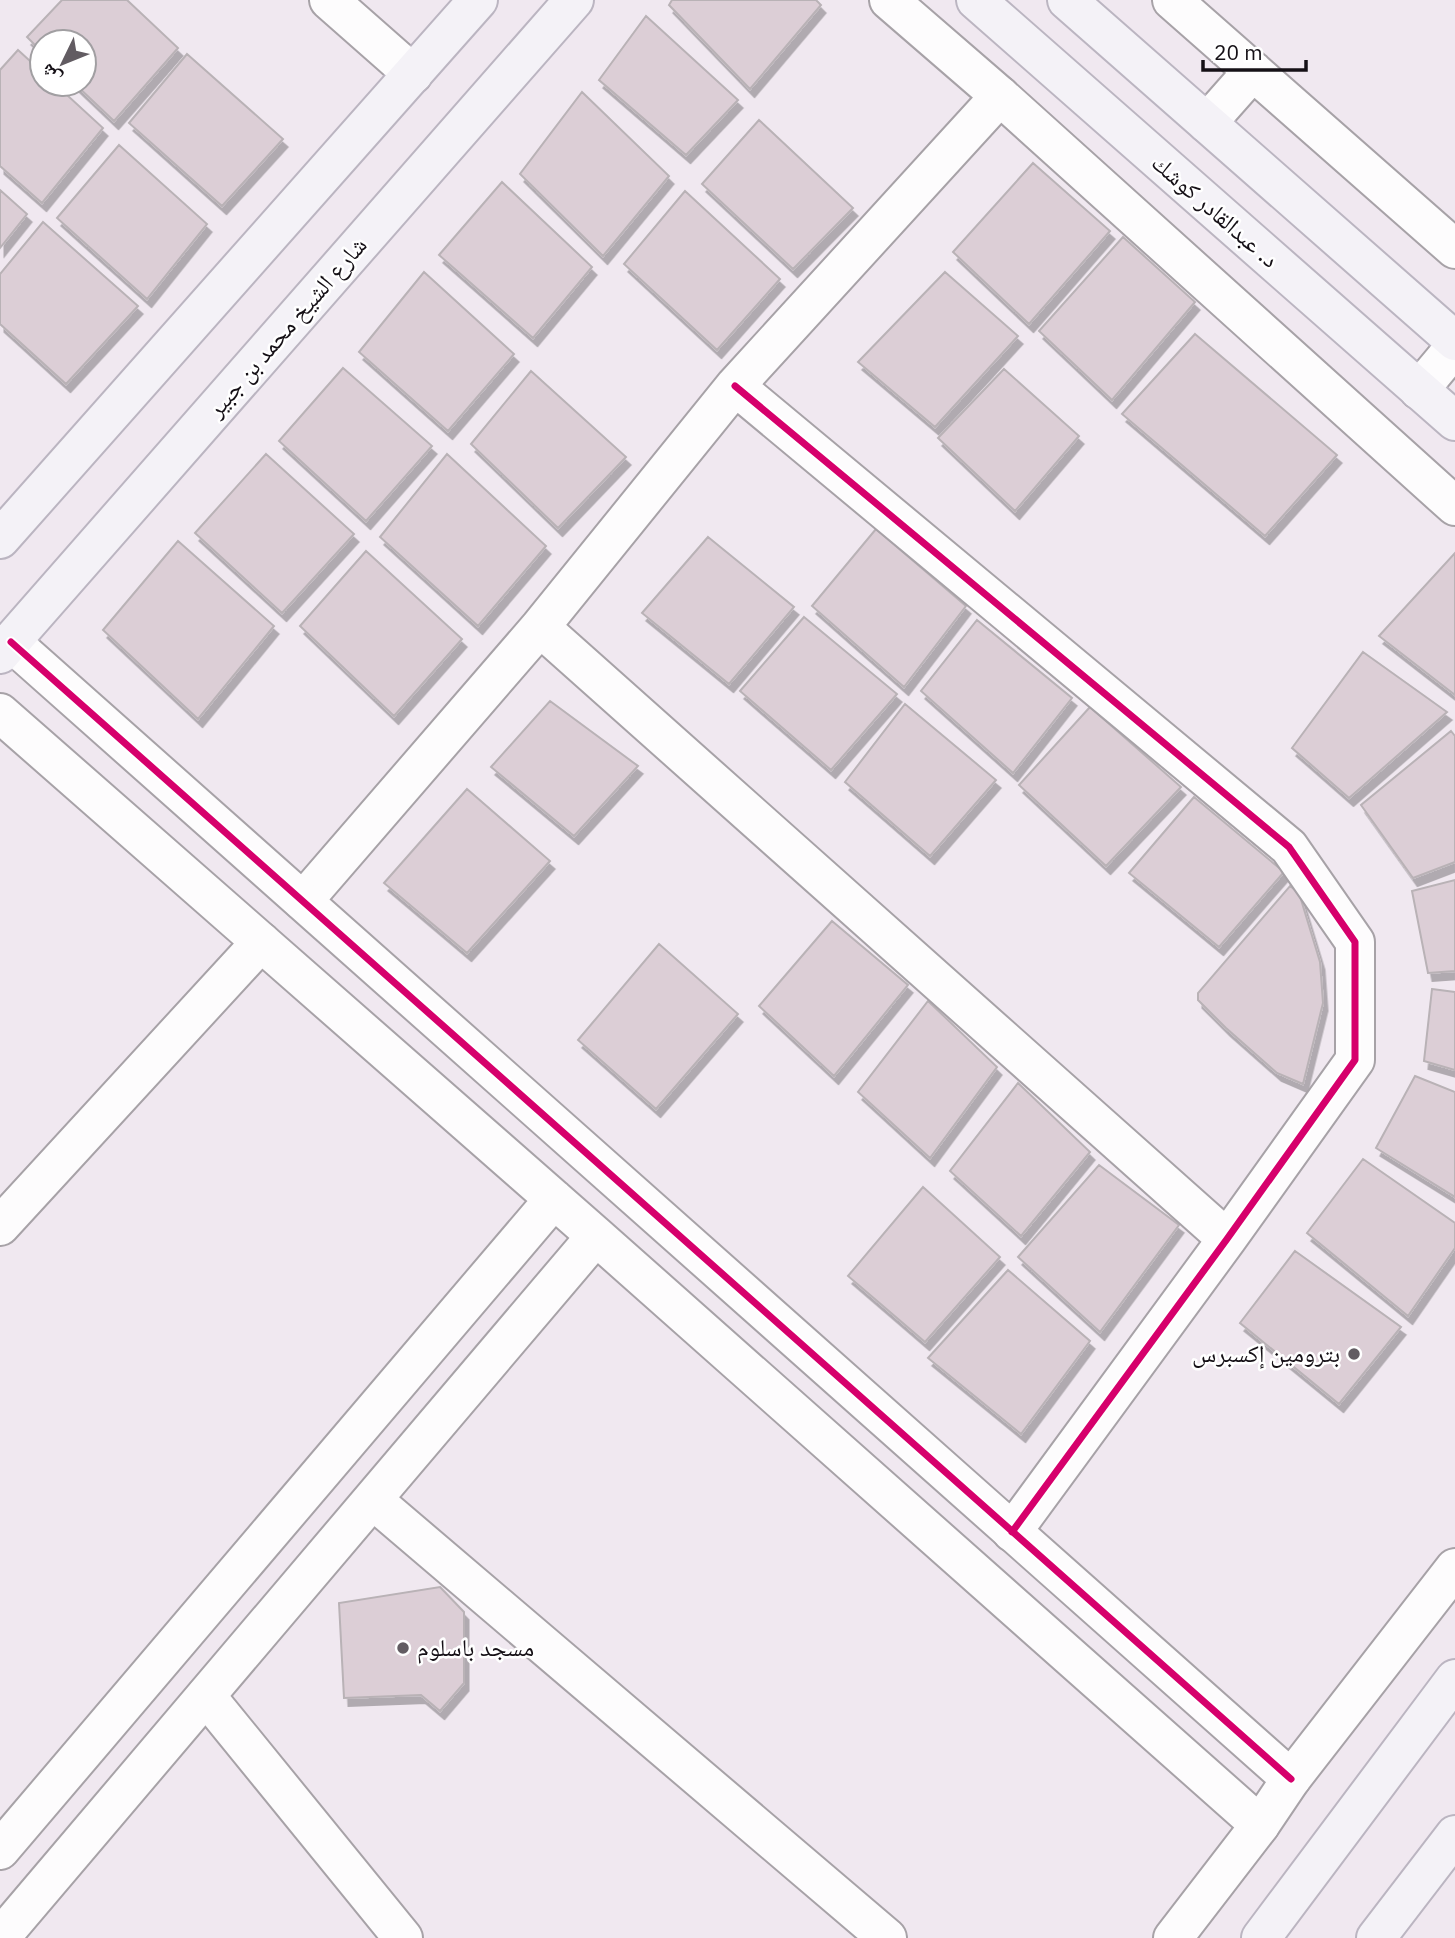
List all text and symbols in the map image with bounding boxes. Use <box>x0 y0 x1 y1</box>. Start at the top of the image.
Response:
north arrow <box>28 28 98 98</box>
scale bar <box>1203 28 1306 72</box>
text: 20 m <box>1214 38 1263 66</box>
text: ش <box>35 59 66 90</box>
street label: د. عبدالقادر كوشك <box>1145 146 1286 274</box>
street label: شارع الشيخ محمد بن جبير <box>198 229 373 424</box>
place label: بترومين إكسبرس <box>1192 1337 1340 1369</box>
marker: بترومين إكسبرس <box>1346 1346 1362 1362</box>
place label: مسجد باسلوم <box>417 1631 534 1664</box>
marker: مسجد باسلوم <box>395 1640 411 1656</box>

